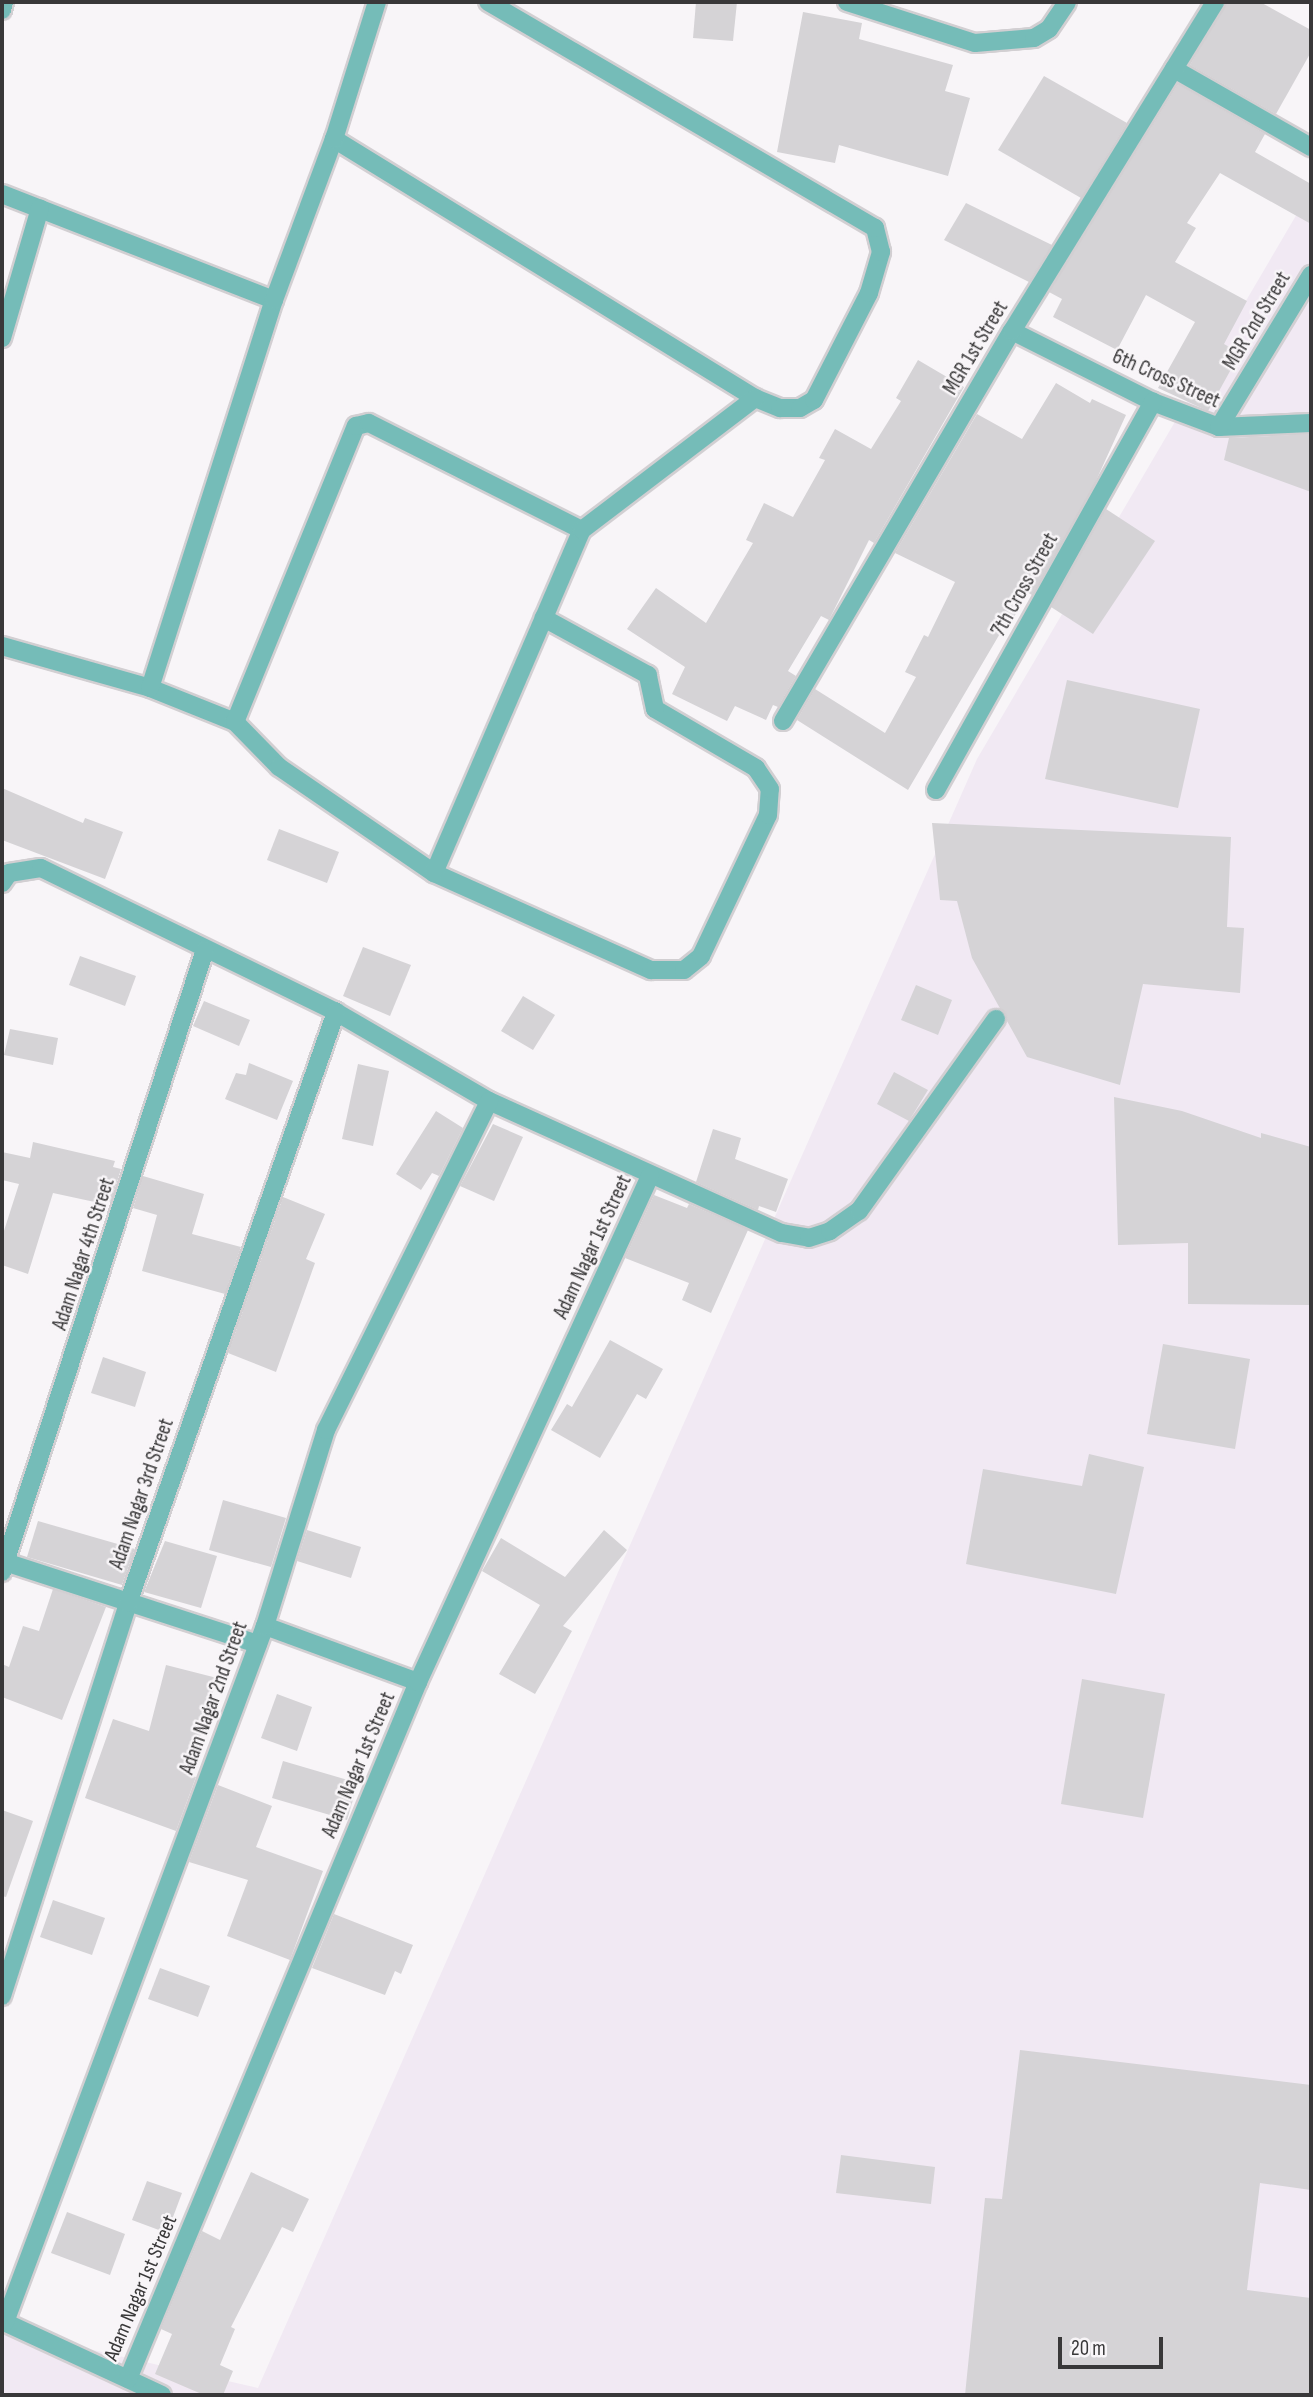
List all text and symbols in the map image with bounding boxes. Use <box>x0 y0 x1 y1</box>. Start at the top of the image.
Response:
street label: MGR 2nd Street <box>1218 267 1296 375</box>
street label: MGR 1st Street <box>938 297 1014 399</box>
street label: 6th Cross Street <box>1108 344 1224 414</box>
street label: 7th Cross Street <box>986 529 1064 641</box>
street label: Adam Nagar 1st Street <box>549 1171 637 1323</box>
street label: Adam Nagar 4th Street <box>48 1175 120 1333</box>
street label: Adam Nagar 3rd Street <box>104 1415 180 1573</box>
street label: Adam Nagar 2nd Street <box>175 1618 253 1778</box>
street label: Adam Nagar 1st Street <box>317 1688 401 1842</box>
street label: Adam Nagar 1st Street <box>99 2211 183 2365</box>
scale bar <box>1061 2324 1166 2368</box>
text: 20 m <box>1071 2336 1106 2361</box>

